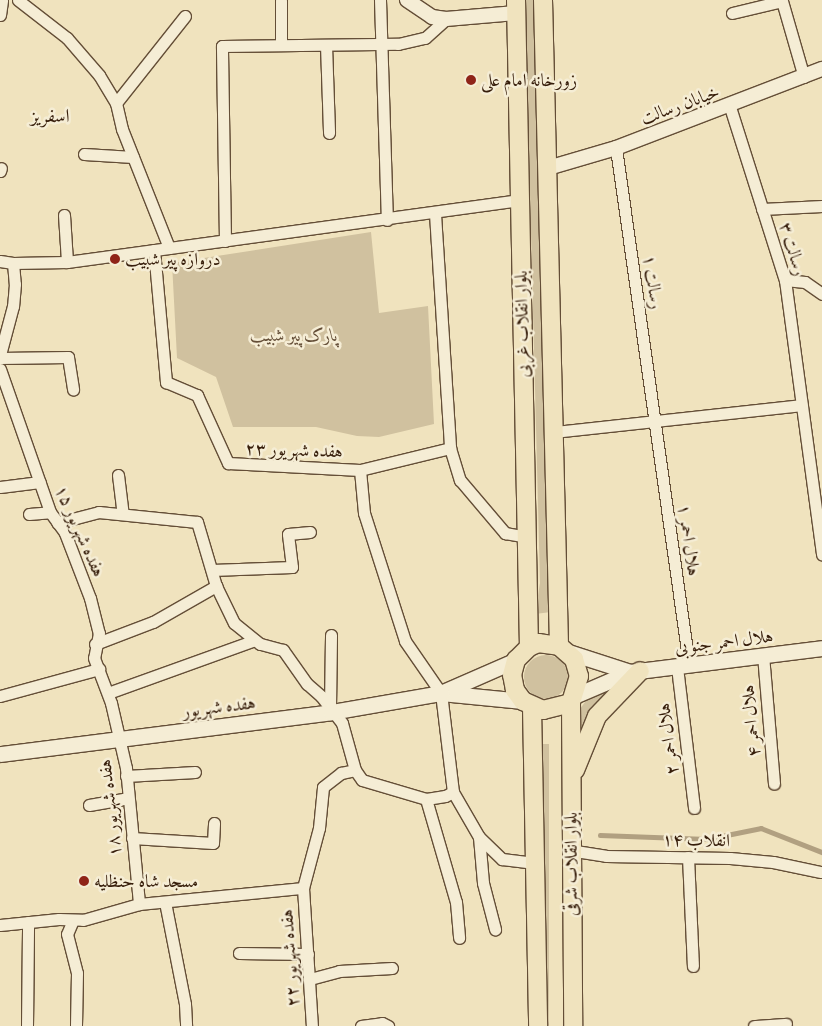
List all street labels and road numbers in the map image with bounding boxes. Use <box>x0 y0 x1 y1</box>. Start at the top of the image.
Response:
street label: خیابان رسالت <box>638 81 722 129</box>
street label: رسالت ۳ <box>775 220 811 278</box>
street label: رسالت ۱ <box>639 253 667 311</box>
street label: بلوار انقلاب غربی <box>510 270 534 378</box>
street label: هفده شهریور ۲۳ <box>245 437 343 463</box>
street label: هفده شهریور ۱۵ <box>50 482 110 580</box>
street label: هلال احمر ۱ <box>673 503 705 577</box>
street label: هلال احمر جنوبی <box>674 625 774 659</box>
street label: هلال احمر ۴ <box>737 684 765 758</box>
street label: هفده شهریور <box>181 692 257 722</box>
street label: هلال احمر ۲ <box>653 702 683 776</box>
street label: هفده شهریور ۱۸ <box>94 758 126 858</box>
street label: بلوار انقلاب شرقی <box>560 812 582 916</box>
street label: انقلاب ۱۴ <box>662 829 730 851</box>
street label: هفده شهریور ۲۲ <box>276 908 304 1008</box>

